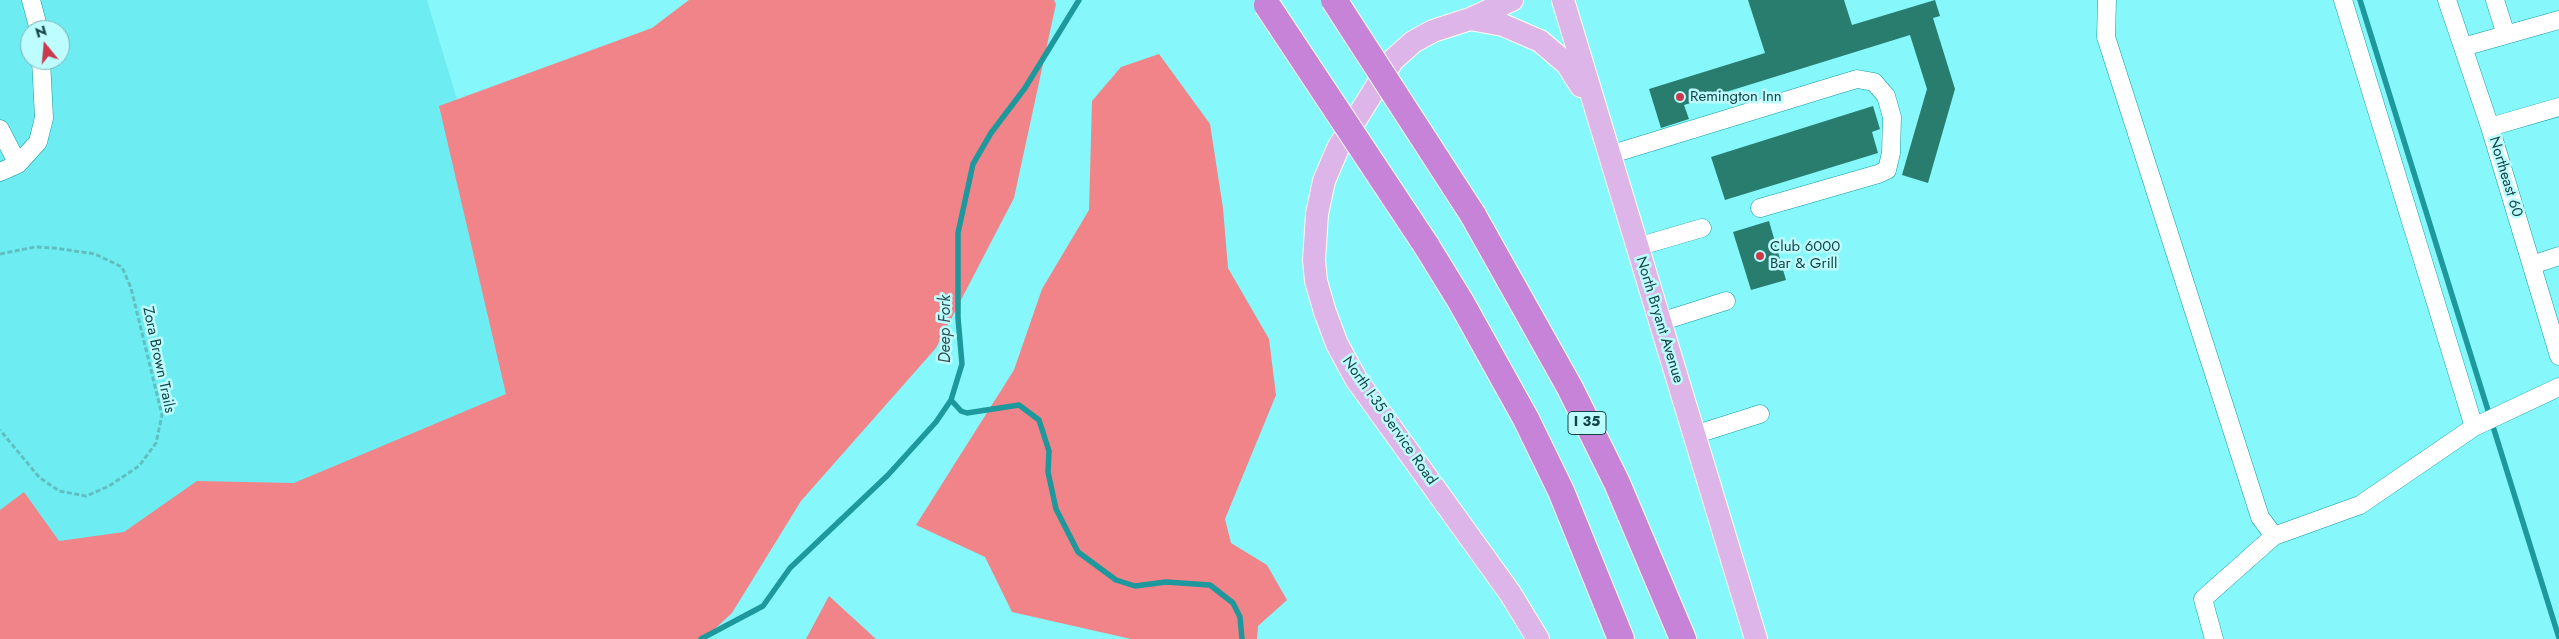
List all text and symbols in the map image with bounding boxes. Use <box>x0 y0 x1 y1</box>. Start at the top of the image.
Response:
north arrow <box>20 20 70 70</box>
text: N <box>33 20 49 43</box>
place label: Remington Inn <box>1690 88 1782 106</box>
marker: Remington Inn <box>1674 91 1686 103</box>
street label: Northeast 60 <box>2484 135 2526 219</box>
place label: Club 6000 Bar & Grill <box>1770 238 1840 273</box>
marker: Club 6000 Bar & Grill <box>1754 250 1766 262</box>
street label: North Bryant Avenue <box>1631 255 1687 385</box>
water label: Deep Fork <box>936 295 956 363</box>
street label: Zora Brown Trails <box>138 305 178 415</box>
street label: North I-35 Service Road <box>1338 353 1440 489</box>
road number: I 35 <box>1568 412 1606 434</box>

